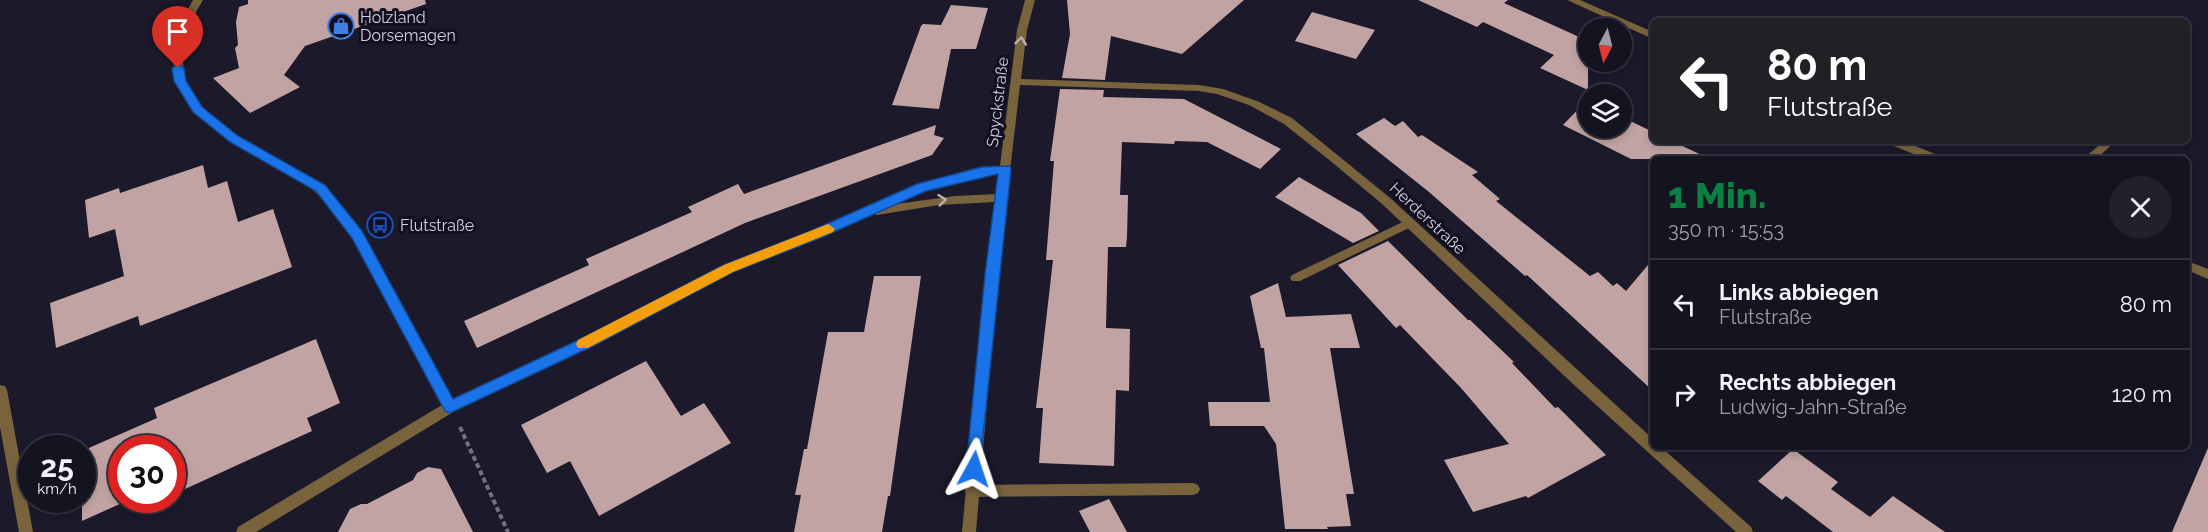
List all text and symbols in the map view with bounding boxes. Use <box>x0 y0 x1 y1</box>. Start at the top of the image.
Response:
pin <box>152 6 203 68</box>
place label: Holzland Dorsemagen <box>360 8 456 45</box>
shop icon: Holzland Dorsemagen <box>326 11 356 41</box>
icon: arrive <box>161 15 194 48</box>
north arrow <box>1578 18 1632 72</box>
map controls <box>1578 18 1632 138</box>
one-way arrow <box>1014 36 1027 45</box>
text: 80 m <box>1767 41 1867 90</box>
icon: left <box>1668 42 1746 120</box>
street label: Spyckstraße <box>983 56 1012 148</box>
button: layers <box>1578 84 1632 138</box>
text: Flutstraße <box>1767 91 1892 122</box>
text: 1 Min. <box>1668 174 1766 216</box>
button: close <box>2109 176 2172 239</box>
street label: Herderstraße <box>1386 178 1470 258</box>
one-way arrow <box>938 194 947 207</box>
bus stop icon: Flutstraße <box>365 210 395 240</box>
place label: Flutstraße <box>400 216 474 235</box>
text: 350 m · 15:53 <box>1668 218 1784 242</box>
text: Links abbiegen <box>1719 279 1879 305</box>
icon: left <box>1668 288 1701 321</box>
text: 80 m <box>2120 291 2172 317</box>
text: Flutstraße <box>1719 305 1812 329</box>
text: Rechts abbiegen <box>1719 369 1896 395</box>
icon: right <box>1668 378 1701 411</box>
text: 120 m <box>2112 381 2172 407</box>
text: Ludwig-Jahn-Straße <box>1719 395 1907 419</box>
speed limit sign: 30 <box>108 435 186 513</box>
position arrow <box>942 437 1006 501</box>
text: 25 <box>40 449 74 484</box>
text: km/h <box>37 480 77 498</box>

